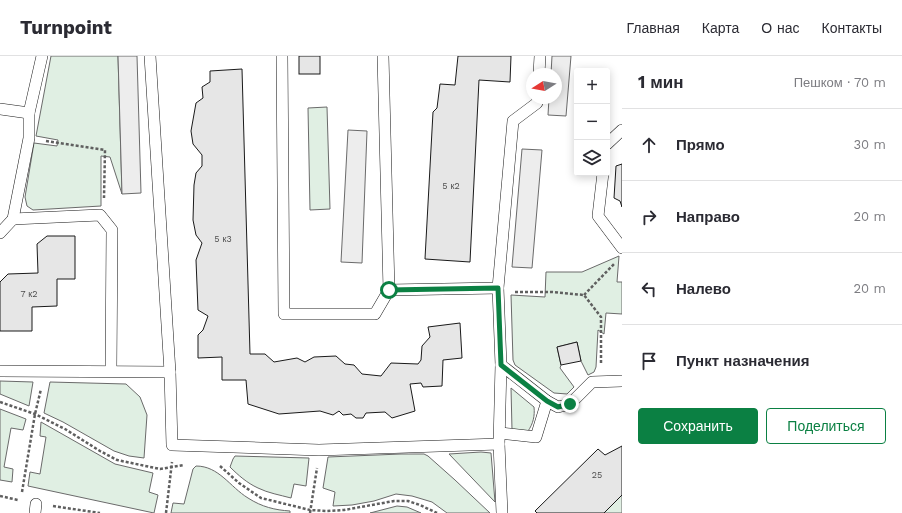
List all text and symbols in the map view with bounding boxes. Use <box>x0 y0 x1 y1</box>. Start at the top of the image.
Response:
text: Turnpoint <box>20 16 112 39</box>
text: Главная <box>627 20 680 36</box>
text: Карта <box>702 20 739 36</box>
text: О нас <box>761 20 800 36</box>
text: Контакты <box>822 20 882 36</box>
north arrow <box>526 68 562 104</box>
map controls <box>574 68 610 176</box>
button: + <box>574 68 610 104</box>
text: 1 мин <box>638 72 683 92</box>
text: Пешком · 70 m <box>794 75 886 90</box>
button: − <box>574 104 610 140</box>
icon: ahead <box>638 134 660 156</box>
text: Прямо <box>676 136 725 154</box>
text: 30 m <box>854 137 886 152</box>
button: layers <box>574 140 610 176</box>
house number: 5 к2 <box>442 181 460 191</box>
icon: right <box>638 206 660 228</box>
text: Направо <box>676 208 740 226</box>
text: 20 m <box>854 209 886 224</box>
house number: 5 к3 <box>214 234 232 244</box>
icon: left <box>638 278 660 300</box>
text: Налево <box>676 280 731 298</box>
route start <box>380 281 398 299</box>
text: 20 m <box>854 281 886 296</box>
house number: 7 к2 <box>20 289 38 299</box>
icon: arrive <box>638 350 660 372</box>
text: Пункт назначения <box>676 352 809 370</box>
route end <box>561 395 579 413</box>
button: Сохранить <box>638 408 758 444</box>
button: Поделиться <box>766 408 886 444</box>
house number: 25 <box>592 470 602 480</box>

